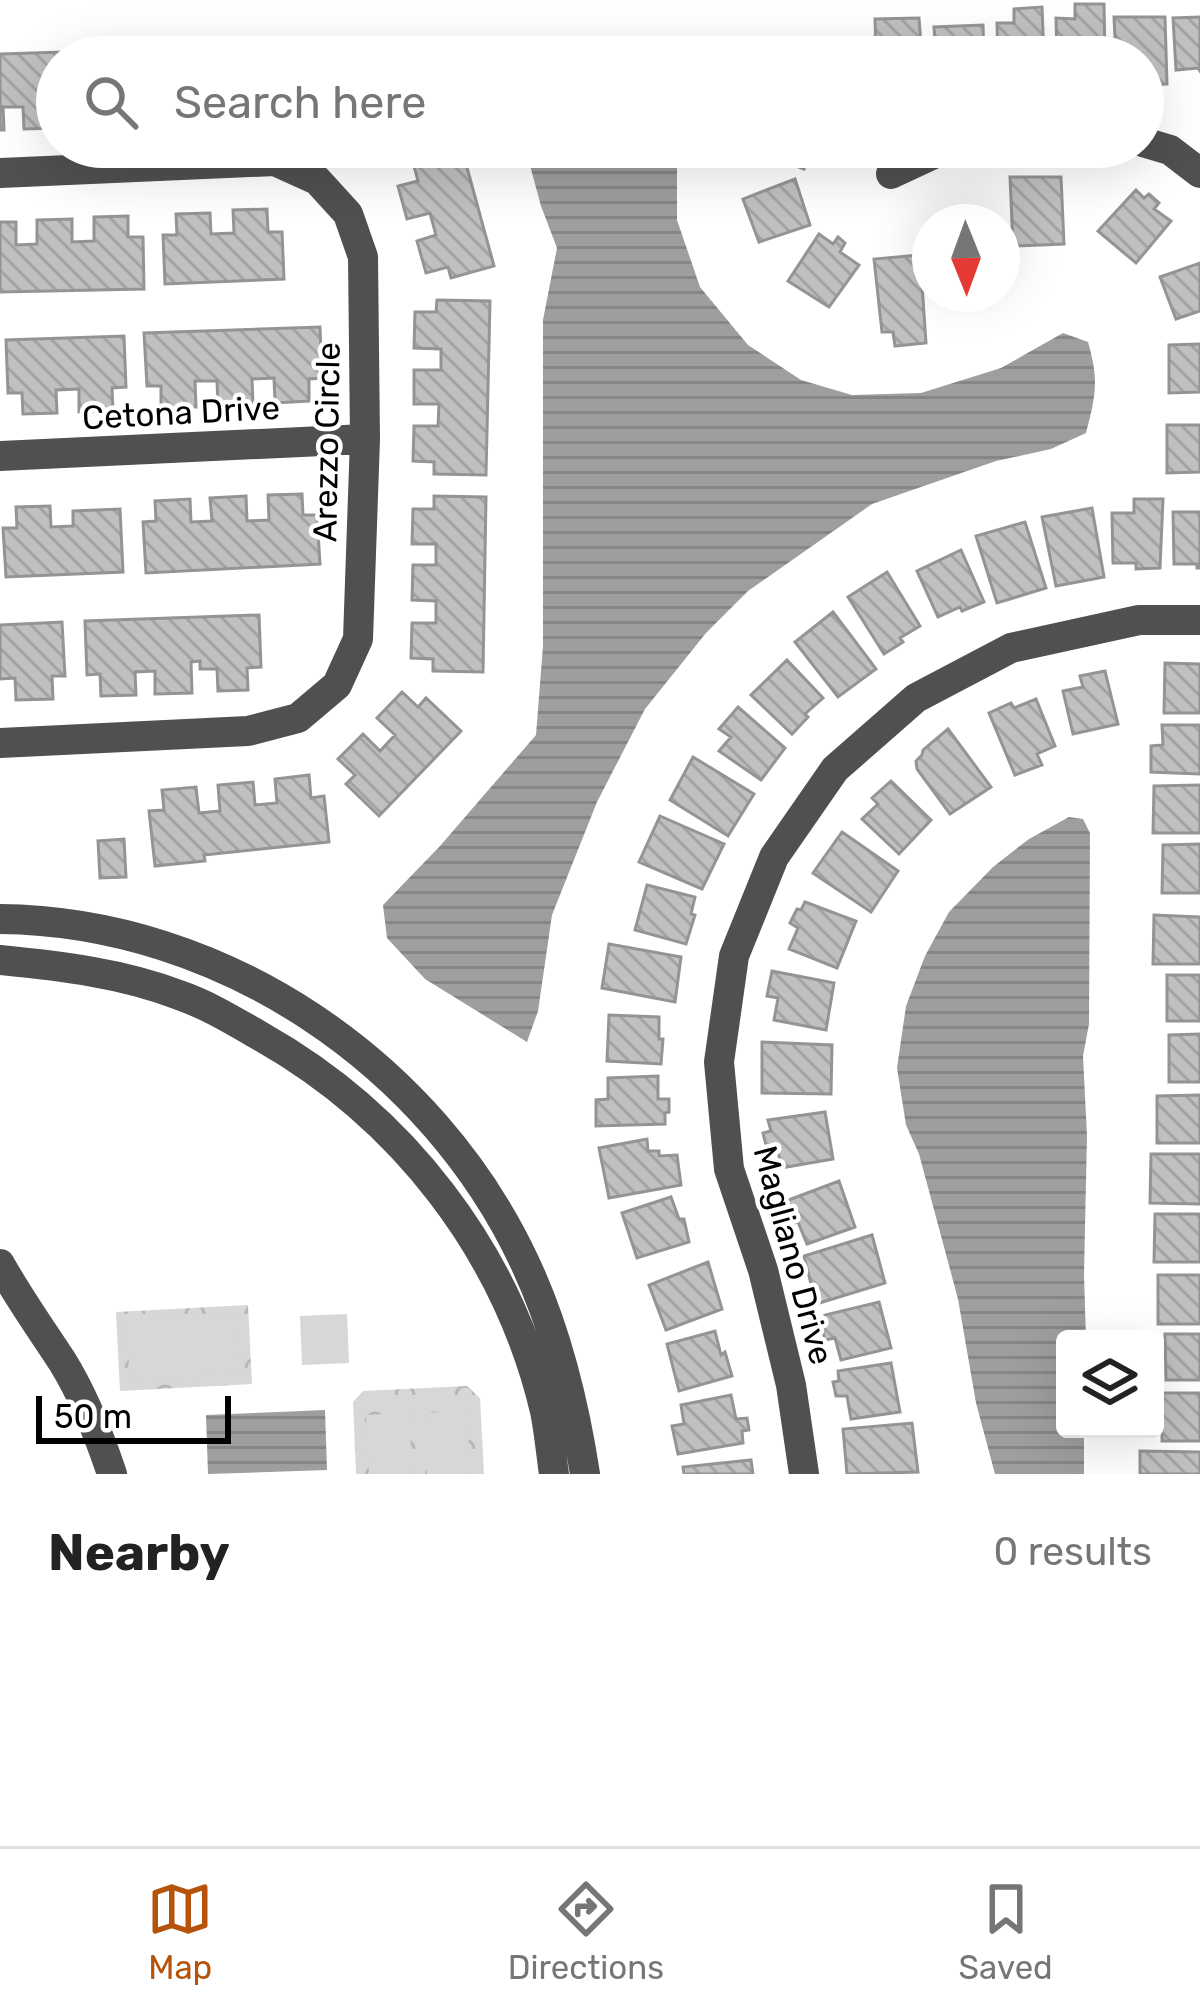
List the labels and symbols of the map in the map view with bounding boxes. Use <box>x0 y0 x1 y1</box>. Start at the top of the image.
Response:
north arrow <box>912 204 1020 312</box>
street label: Arezzo Circle <box>305 342 348 542</box>
street label: Cetona Drive <box>81 388 281 437</box>
street label: Magliano Drive <box>746 1142 841 1369</box>
scale bar <box>36 1390 231 1443</box>

